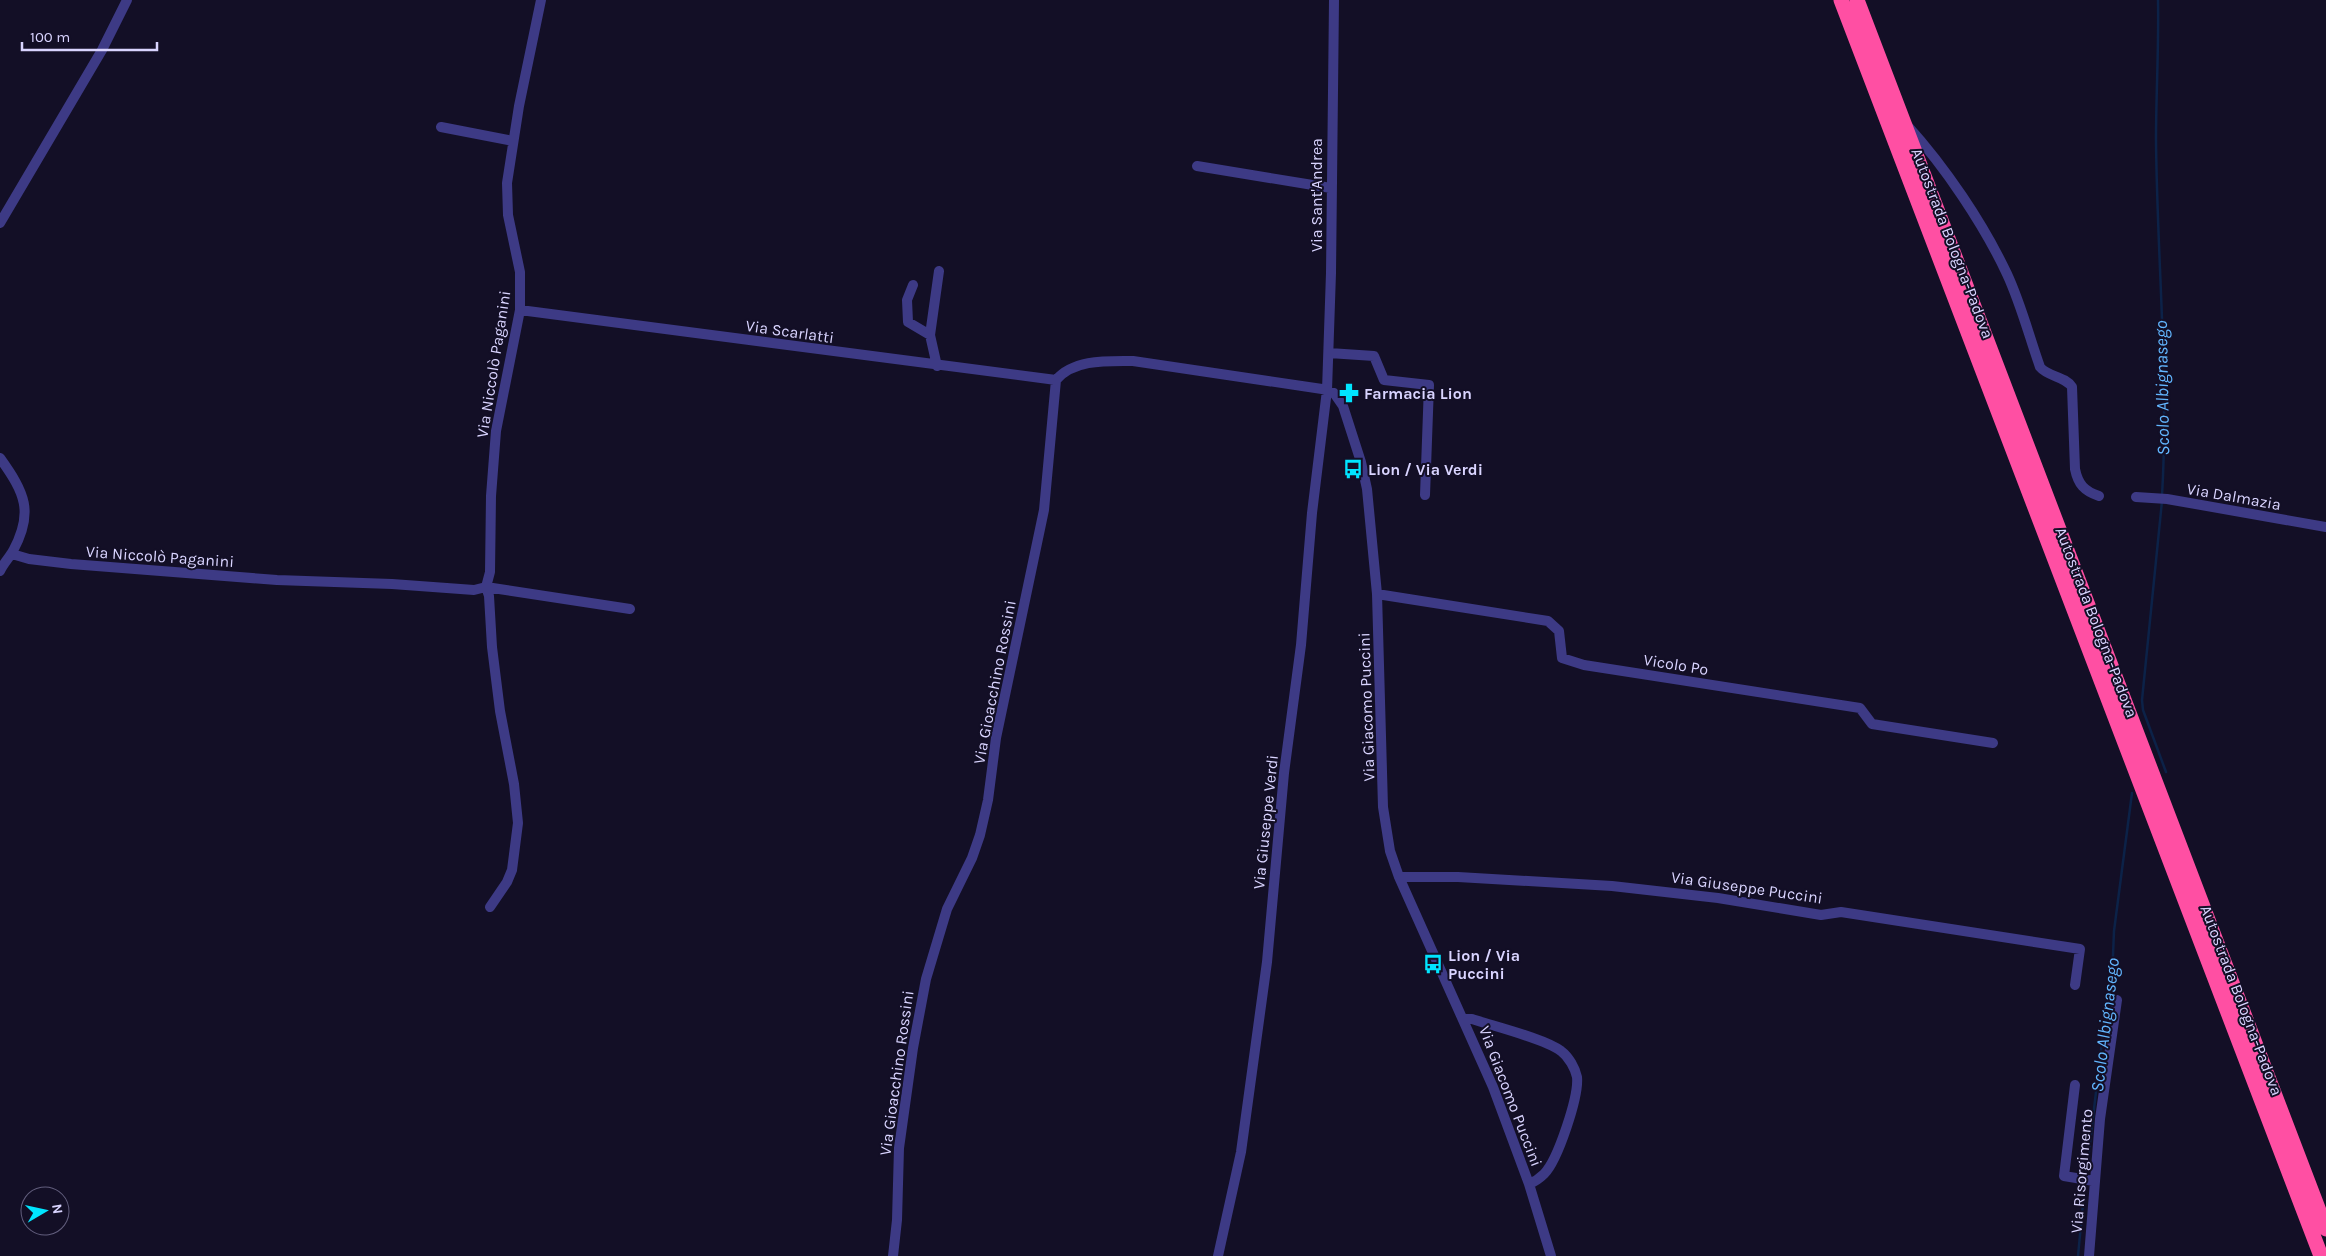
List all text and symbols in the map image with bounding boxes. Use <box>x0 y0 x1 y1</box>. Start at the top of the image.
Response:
scale bar <box>22 20 158 52</box>
text: 100 m <box>30 28 70 46</box>
street label: Via Sant'Andrea <box>1307 138 1326 252</box>
street label: Autostrada Bologna-Padova <box>1907 145 1998 341</box>
street label: Via Niccolò Paganini <box>472 289 515 439</box>
street label: Via Scarlatti <box>745 316 835 347</box>
water label: Scolo Albignasego <box>2150 320 2174 456</box>
pharmacy icon: Farmacia Lion <box>1338 382 1360 404</box>
place label: Farmacia Lion <box>1364 384 1472 403</box>
bus stop icon: Lion / Via Verdi <box>1342 458 1364 480</box>
place label: Lion / Via Verdi <box>1368 460 1483 479</box>
street label: Via Dalmazia <box>2185 479 2282 514</box>
street label: Autostrada Bologna-Padova <box>2051 524 2142 720</box>
street label: Via Niccolò Paganini <box>85 542 235 571</box>
street label: Via Gioacchino Rossini <box>969 598 1020 766</box>
street label: Via Giacomo Puccini <box>1354 632 1379 782</box>
street label: Vicolo Po <box>1642 650 1710 679</box>
street label: Via Giuseppe Verdi <box>1249 754 1282 890</box>
street label: Via Giuseppe Puccini <box>1670 867 1824 908</box>
street label: Autostrada Bologna-Padova <box>2196 902 2287 1098</box>
place label: Lion / Via Puccini <box>1448 946 1520 983</box>
bus stop icon: Lion / Via Puccini <box>1422 953 1444 975</box>
water label: Scolo Albignasego <box>2086 956 2124 1093</box>
street label: Via Gioacchino Rossini <box>875 989 918 1157</box>
street label: Via Giacomo Puccini <box>1475 1023 1546 1169</box>
street label: Via Risorgimento <box>2067 1108 2096 1234</box>
north arrow <box>20 1186 70 1236</box>
text: N <box>48 1203 67 1215</box>

